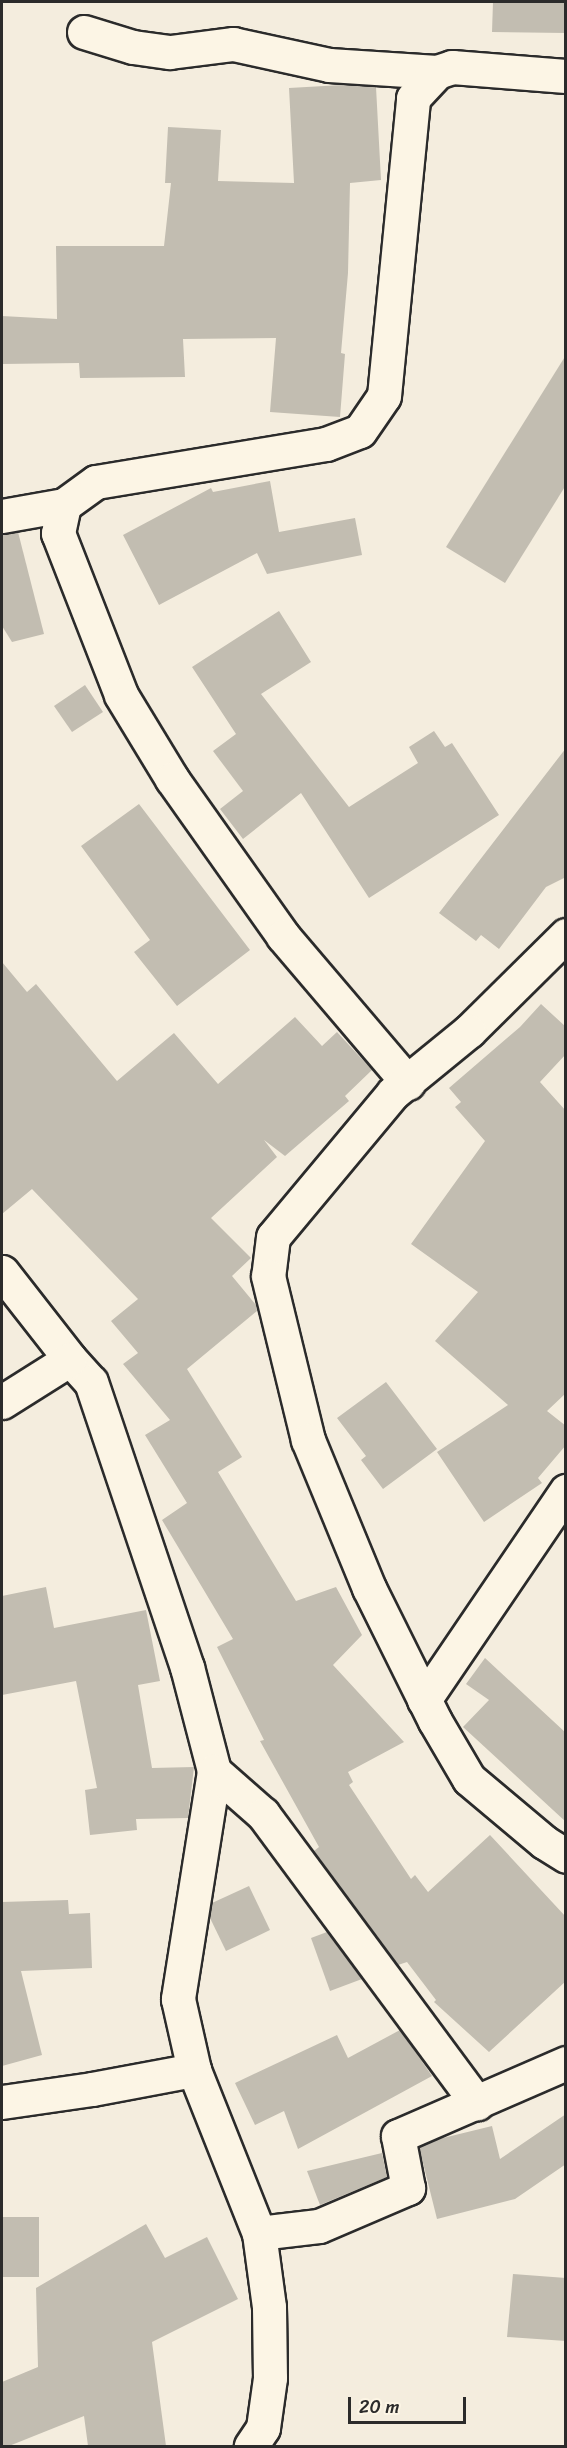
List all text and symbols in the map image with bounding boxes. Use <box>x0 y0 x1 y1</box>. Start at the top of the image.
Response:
scale bar <box>351 2385 470 2423</box>
text: 20 m <box>359 2391 399 2423</box>

